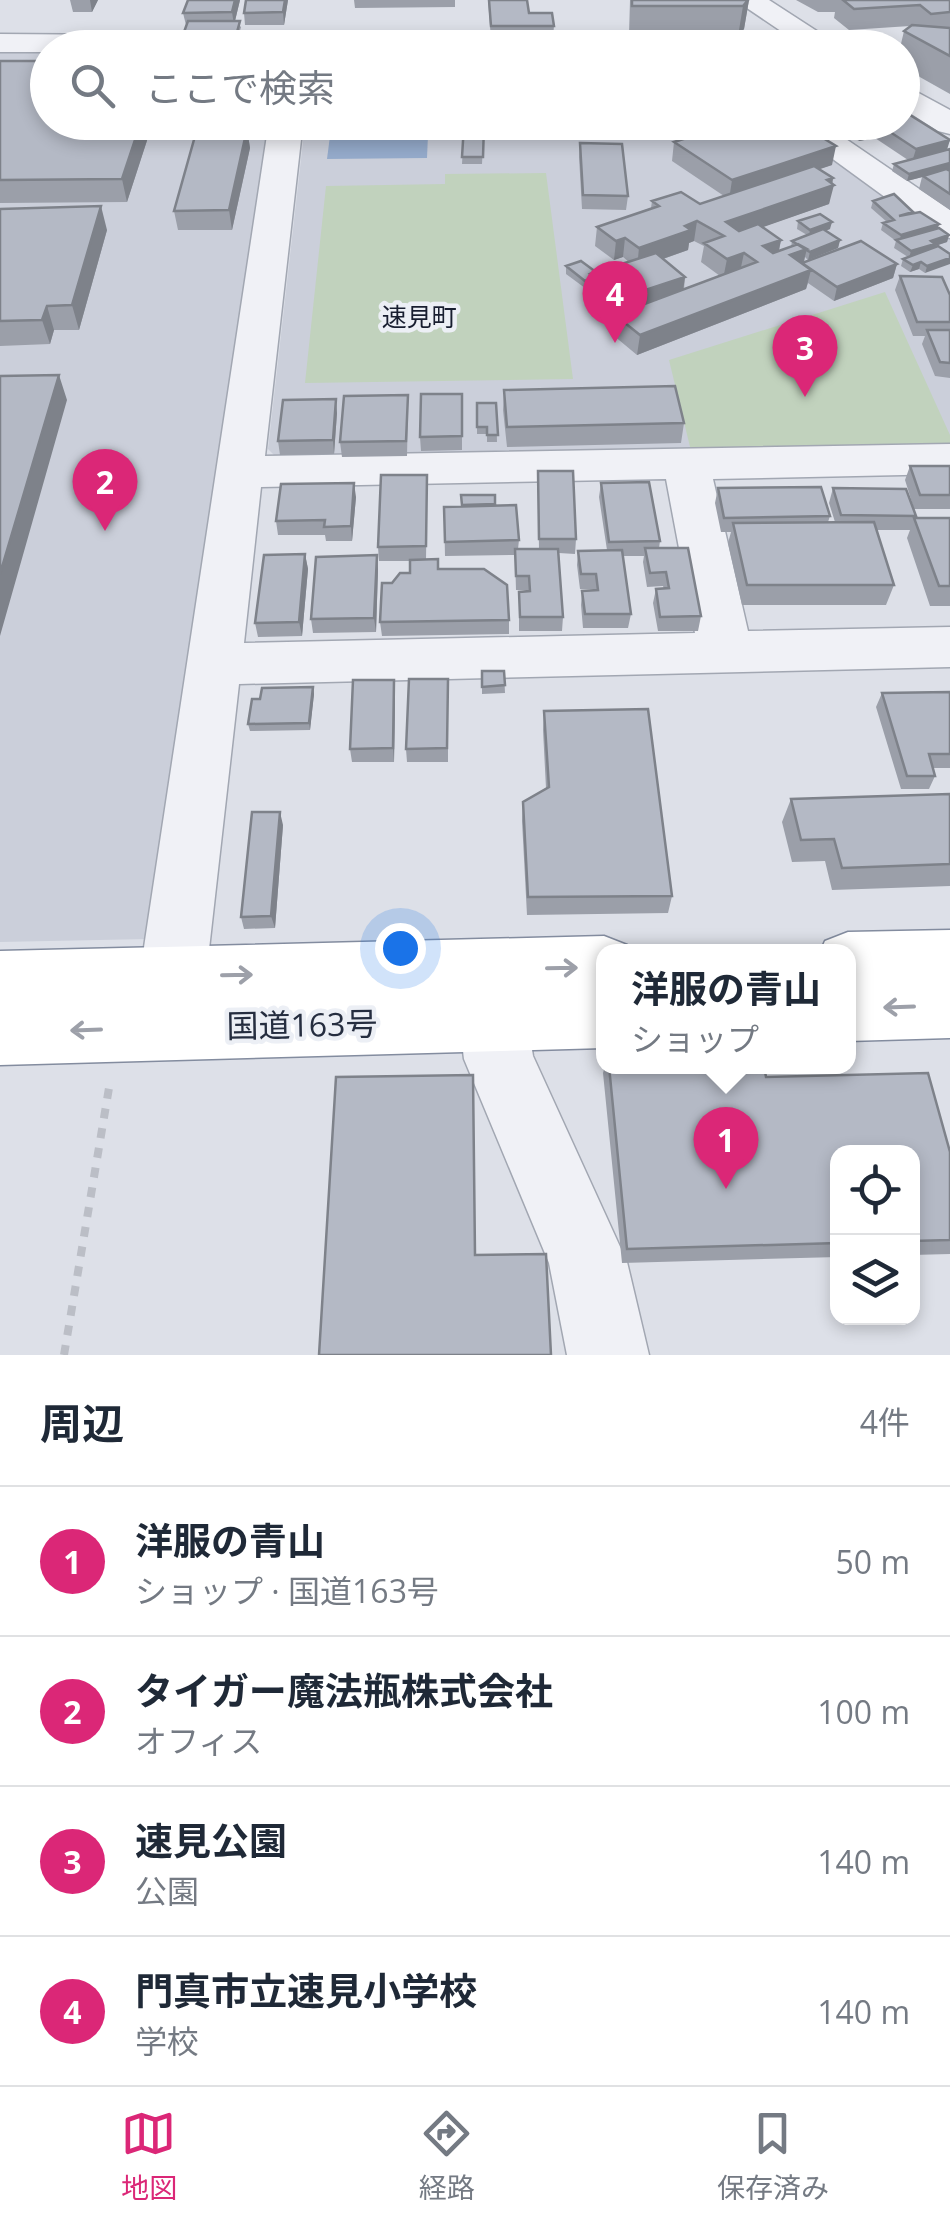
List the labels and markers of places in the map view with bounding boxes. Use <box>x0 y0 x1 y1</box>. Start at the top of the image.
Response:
pin: 4 <box>582 260 648 343</box>
pin: 3 <box>772 314 838 397</box>
pin: 2 <box>72 448 138 531</box>
pin: 1 <box>694 1106 758 1189</box>

